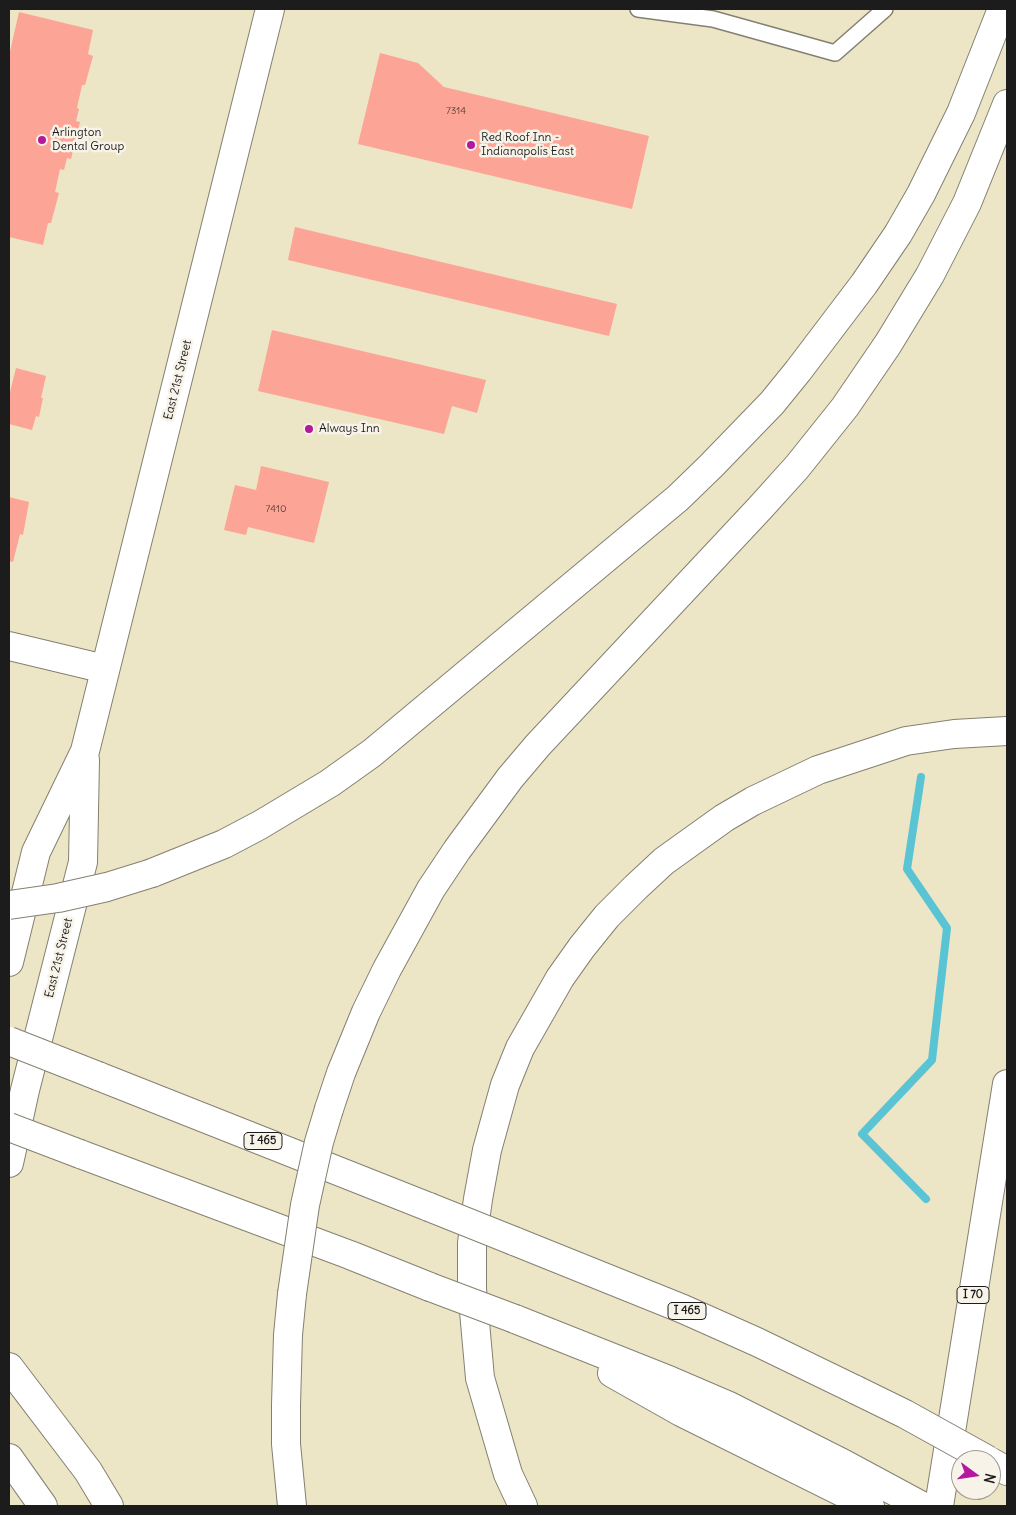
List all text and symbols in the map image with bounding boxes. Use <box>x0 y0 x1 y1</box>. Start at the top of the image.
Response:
house number: 7314 <box>446 105 466 117</box>
place label: Arlington Dental Group <box>52 126 124 154</box>
place label: Red Roof Inn - Indianapolis East <box>481 131 574 159</box>
marker: Arlington Dental Group <box>36 134 48 146</box>
marker: Red Roof Inn - Indianapolis East <box>465 139 477 151</box>
street label: East 21st Street <box>161 339 195 421</box>
place label: Always Inn <box>319 422 380 436</box>
marker: Always Inn <box>303 423 315 435</box>
house number: 7410 <box>266 503 286 515</box>
street label: East 21st Street <box>42 917 76 999</box>
road number: I 465 <box>244 1132 282 1150</box>
road number: I 70 <box>957 1286 989 1304</box>
road number: I 465 <box>668 1302 706 1320</box>
north arrow <box>951 1450 1001 1500</box>
text: N <box>980 1472 999 1485</box>

